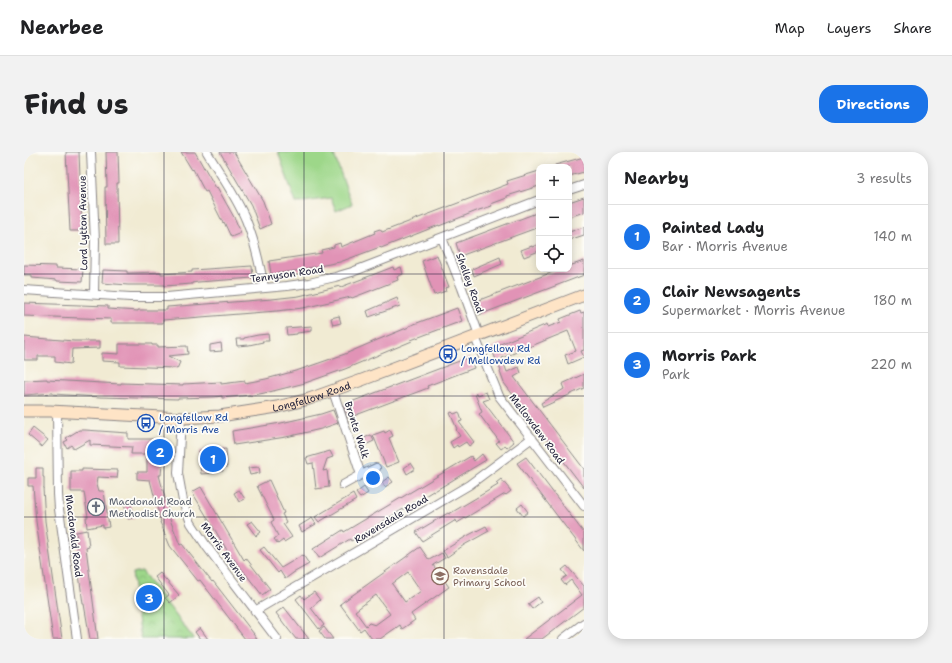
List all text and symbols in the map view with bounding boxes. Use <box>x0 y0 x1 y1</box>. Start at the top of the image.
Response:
text: Nearbee <box>20 15 104 40</box>
text: Map <box>775 19 805 37</box>
text: Layers <box>827 19 871 37</box>
text: Share <box>893 19 932 37</box>
text: Find us <box>24 85 129 123</box>
button: Directions <box>819 85 928 123</box>
map controls <box>536 164 572 272</box>
button: + <box>536 164 572 200</box>
text: Nearby <box>624 167 689 189</box>
text: 3 results <box>856 170 912 187</box>
street label: Lord Lytton Avenue <box>76 175 90 271</box>
button: − <box>536 200 572 236</box>
text: Painted Lady <box>662 218 764 238</box>
text: 1 <box>634 228 640 245</box>
text: 140 m <box>873 228 912 245</box>
button: locate <box>536 236 572 272</box>
text: Bar · Morris Avenue <box>662 238 788 255</box>
street label: Shelley Road <box>453 251 487 315</box>
street label: Tennyson Road <box>250 262 325 286</box>
text: Clair Newsagents <box>662 282 801 302</box>
text: 2 <box>632 292 642 309</box>
text: 180 m <box>873 292 912 309</box>
text: Supermarket · Morris Avenue <box>662 302 845 319</box>
place label: Longfellow Rd / Mellowdew Rd <box>461 342 541 367</box>
bus stop icon: Longfellow Rd / Mellowdew Rd <box>438 344 458 364</box>
text: Morris Park <box>662 346 757 366</box>
text: 3 <box>632 356 642 373</box>
text: 220 m <box>870 356 912 373</box>
text: Park <box>662 366 690 383</box>
street label: Longfellow Road <box>271 378 353 414</box>
street label: Mellowdew Road <box>506 391 568 467</box>
street label: Bronte Walk <box>342 400 372 461</box>
place label: Longfellow Rd / Morris Ave <box>159 411 229 436</box>
bus stop icon: Longfellow Rd / Morris Ave <box>136 413 156 433</box>
pin: 2 <box>147 437 173 467</box>
pin: 1 <box>200 444 226 474</box>
your location <box>363 468 383 488</box>
street label: Ravensdale Road <box>352 492 431 546</box>
street label: Macdonald Road <box>63 494 86 579</box>
place label: Macdonald Road Methodist Church <box>109 495 195 520</box>
church icon: Macdonald Road Methodist Church <box>86 497 106 517</box>
street label: Morris Avenue <box>198 520 250 585</box>
place label: Ravensdale Primary School <box>453 564 525 589</box>
school or university icon: Ravensdale Primary School <box>430 566 450 586</box>
pin: 3 <box>136 583 162 613</box>

